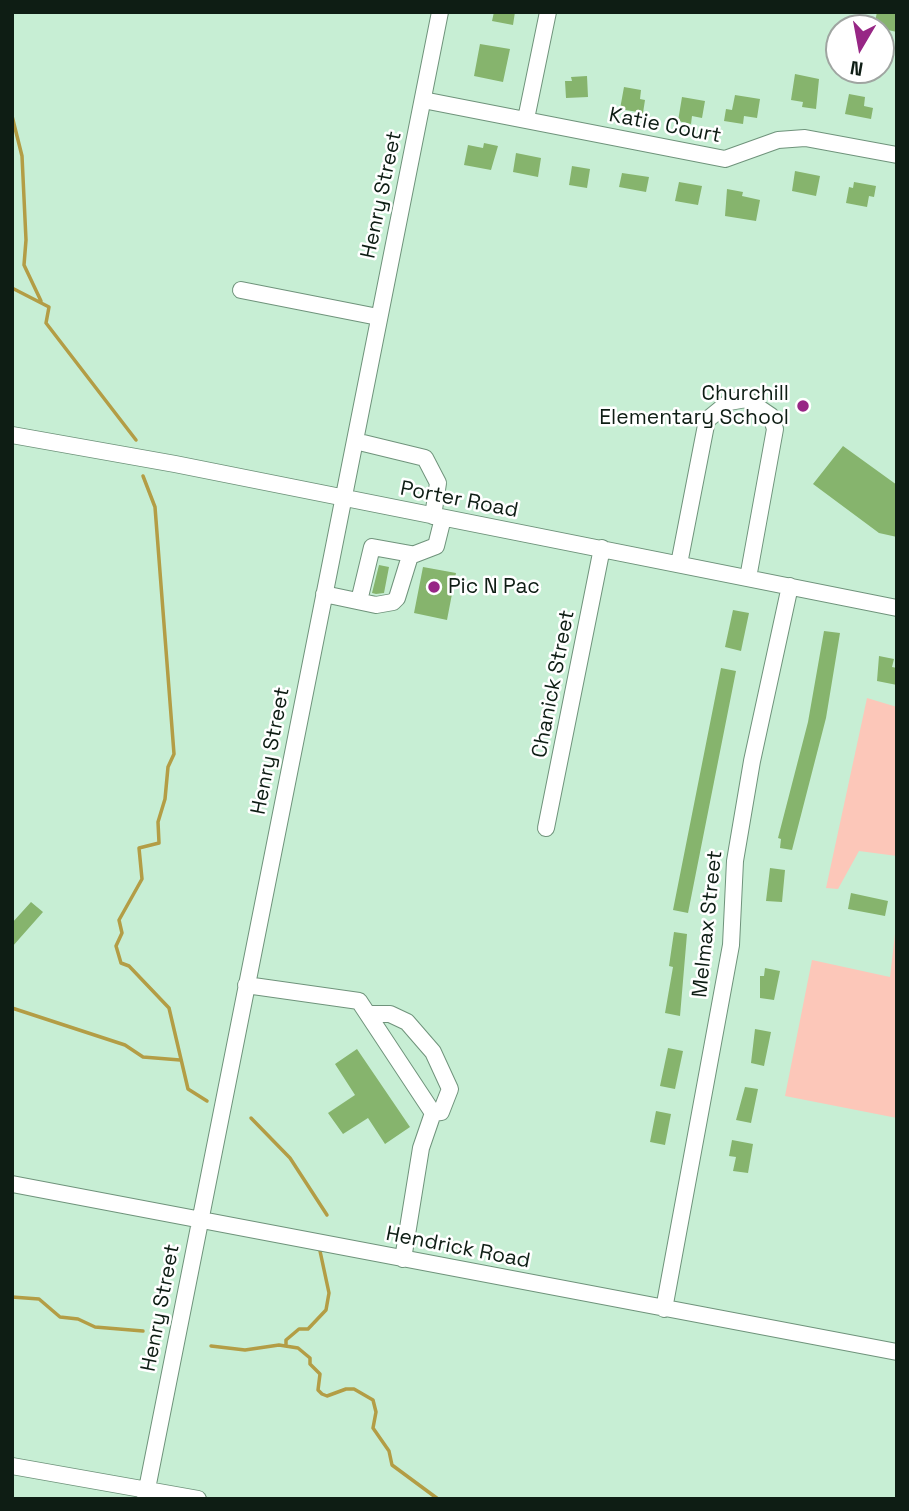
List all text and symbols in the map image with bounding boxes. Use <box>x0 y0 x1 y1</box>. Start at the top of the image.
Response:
north arrow <box>825 14 895 84</box>
text: N <box>848 55 865 82</box>
street label: Katie Court <box>607 103 723 149</box>
street label: Henry Street <box>356 129 408 261</box>
place label: Churchill Elementary School <box>599 381 789 431</box>
marker: Churchill Elementary School <box>795 398 811 414</box>
street label: Porter Road <box>398 476 520 524</box>
place label: Pic N Pac <box>448 574 540 600</box>
marker: Pic N Pac <box>426 579 442 595</box>
street label: Chanick Street <box>527 608 581 760</box>
street label: Henry Street <box>246 685 296 817</box>
street label: Melmax Street <box>688 849 728 999</box>
street label: Hendrick Road <box>384 1222 532 1274</box>
street label: Henry Street <box>136 1242 186 1374</box>

